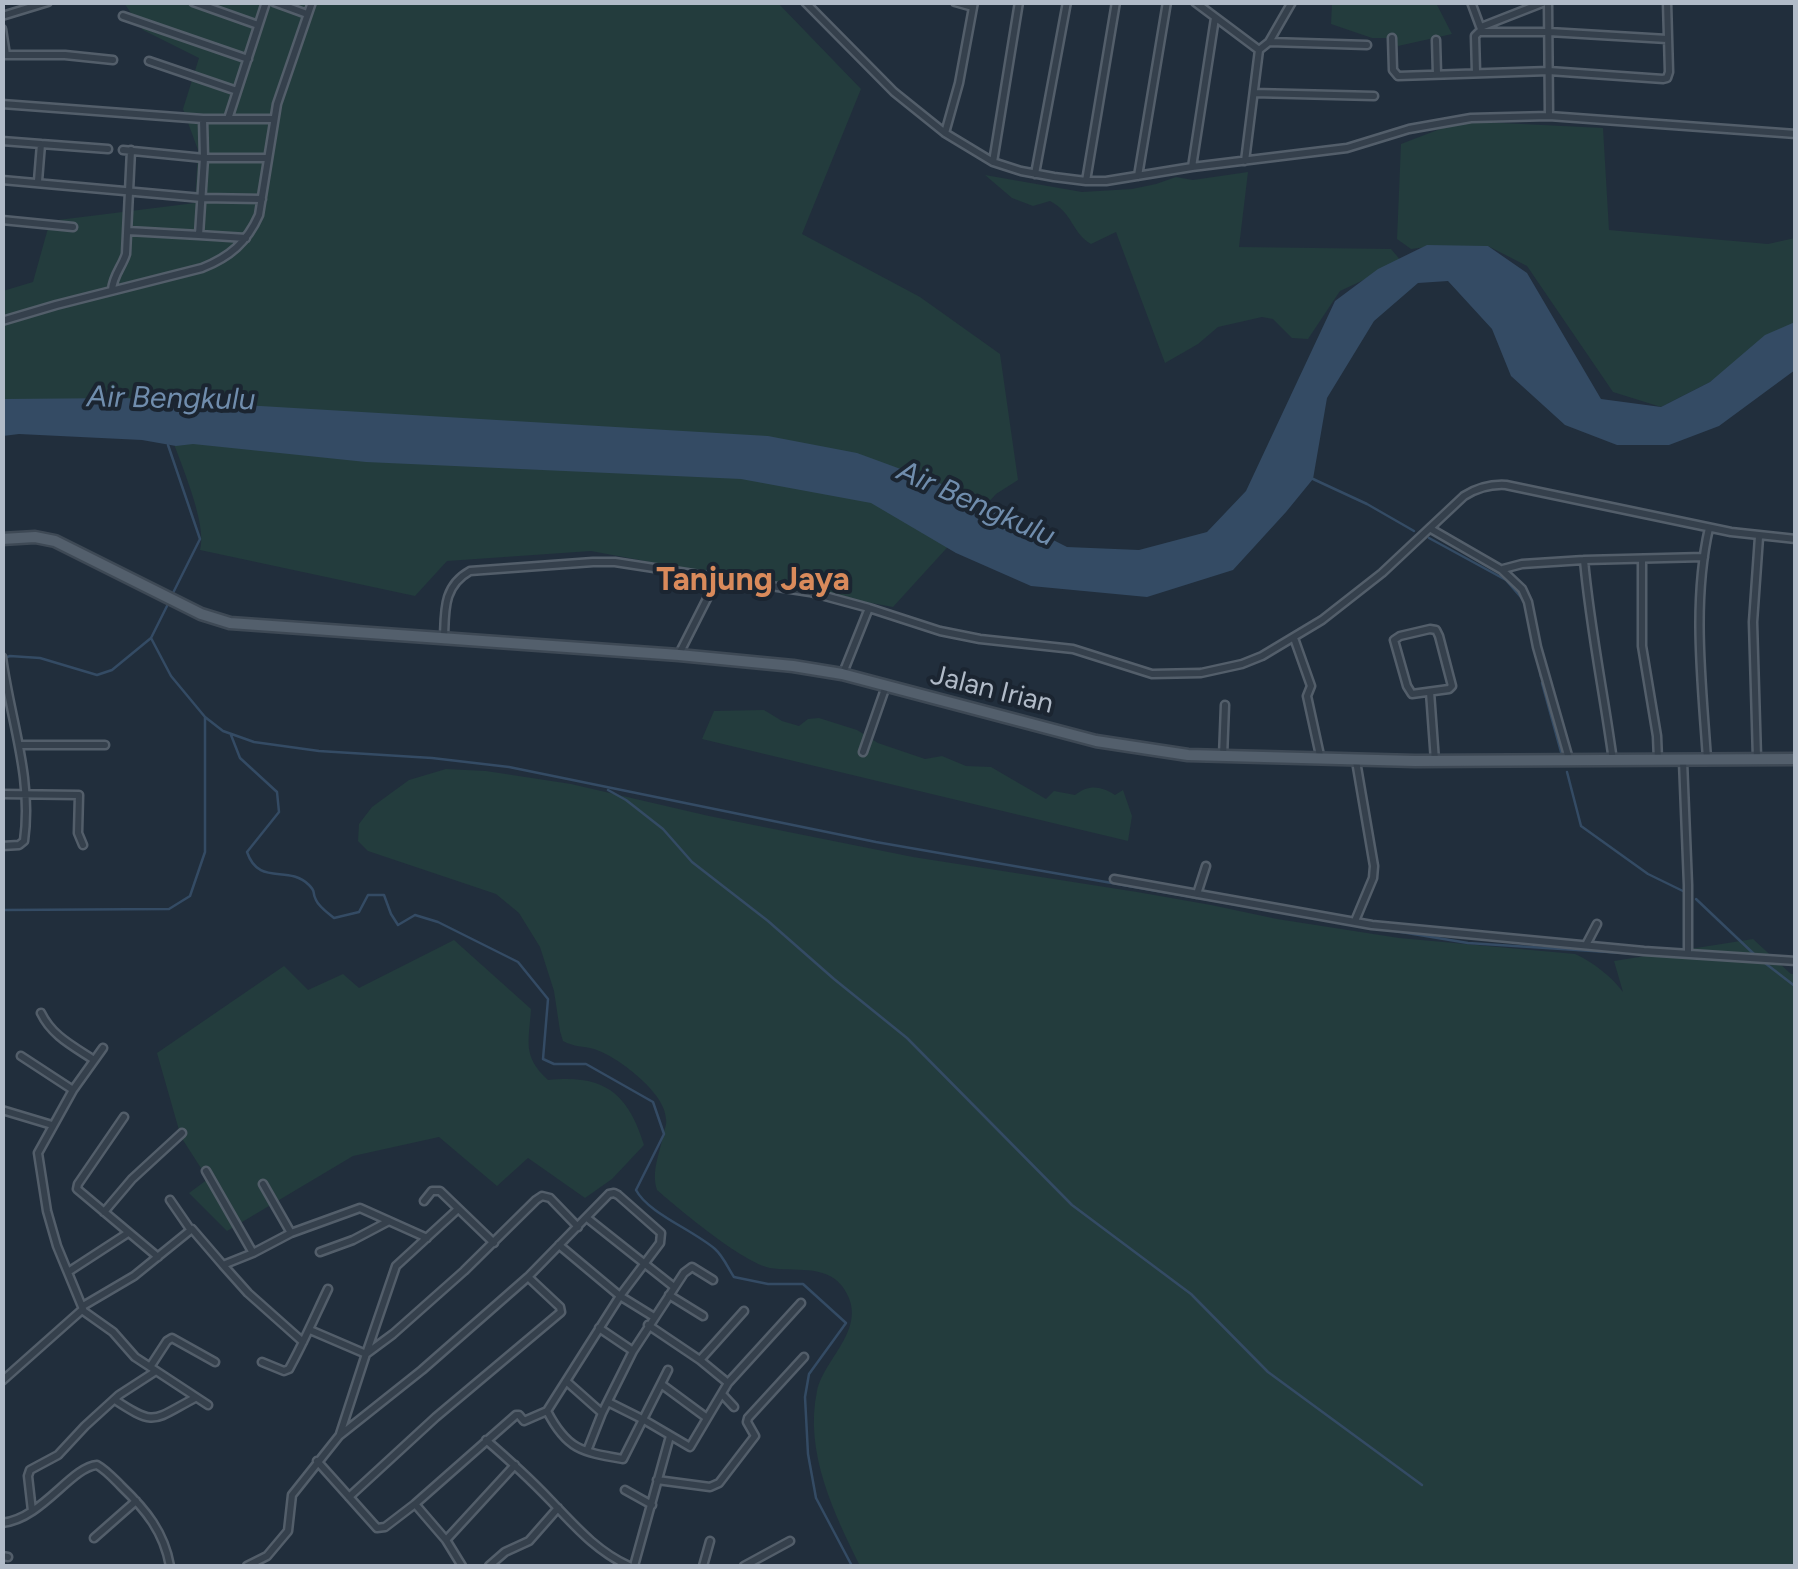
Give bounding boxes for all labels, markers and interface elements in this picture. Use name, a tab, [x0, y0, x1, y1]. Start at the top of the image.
water label: Air Bengkulu	[86, 380, 256, 418]
water label: Air Bengkulu	[892, 453, 1060, 555]
district label: Tanjung Jaya	[656, 562, 850, 600]
street label: Jalan Irian	[927, 659, 1057, 721]

